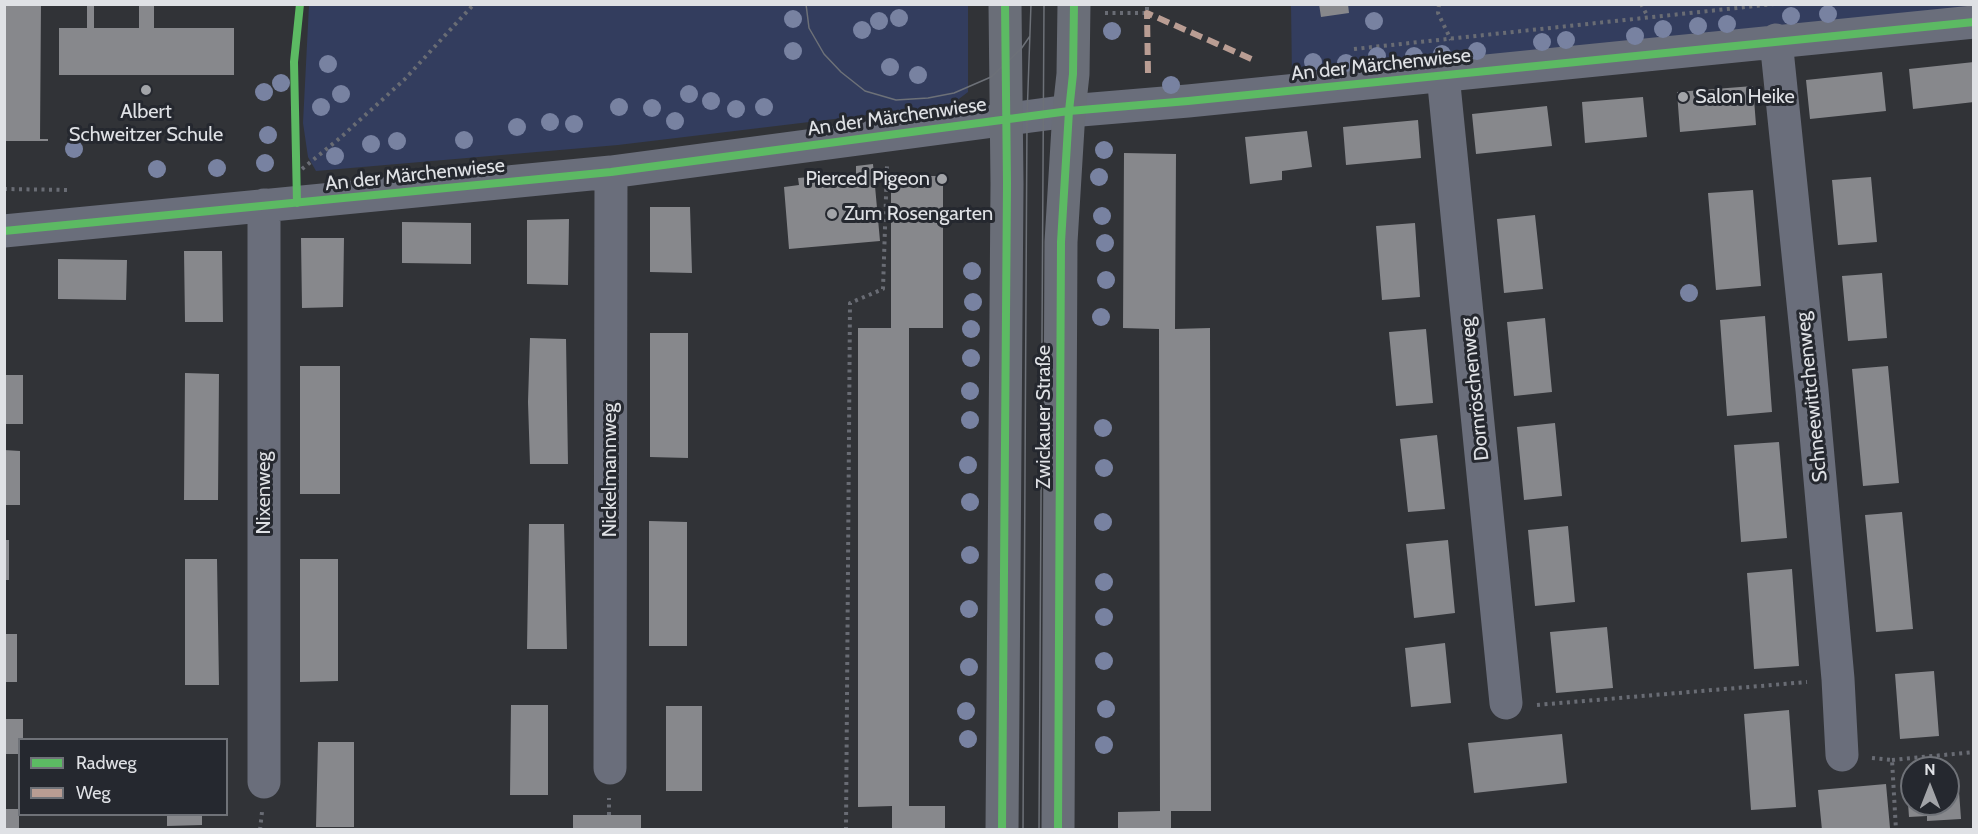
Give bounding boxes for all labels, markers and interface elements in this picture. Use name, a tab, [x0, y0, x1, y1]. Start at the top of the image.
street label: An der Märchenwiese	[1290, 44, 1472, 86]
marker: Albert Schweitzer Schule	[139, 83, 153, 97]
place label: Salon Heike	[1695, 85, 1795, 109]
marker: Salon Heike	[1676, 90, 1690, 104]
street label: An der Märchenwiese	[806, 93, 988, 141]
place label: Albert Schweitzer Schule	[69, 100, 223, 147]
street label: An der Märchenwiese	[324, 154, 506, 196]
place label: Pierced Pigeon	[805, 167, 930, 191]
marker: Pierced Pigeon	[935, 172, 949, 186]
place label: Zum Rosengarten	[844, 202, 993, 226]
marker: Zum Rosengarten	[825, 207, 839, 221]
street label: Schneewittchenweg	[1791, 311, 1833, 483]
street label: Dornröschenweg	[1456, 316, 1494, 462]
street label: Zwickauer Straße	[1032, 345, 1056, 489]
street label: Nickelmannweg	[598, 403, 622, 537]
street label: Nixenweg	[252, 451, 276, 535]
legend	[18, 738, 228, 816]
text: Radweg	[76, 752, 137, 774]
north arrow	[1900, 756, 1960, 816]
text: N	[1924, 760, 1936, 779]
text: Weg	[76, 782, 111, 804]

